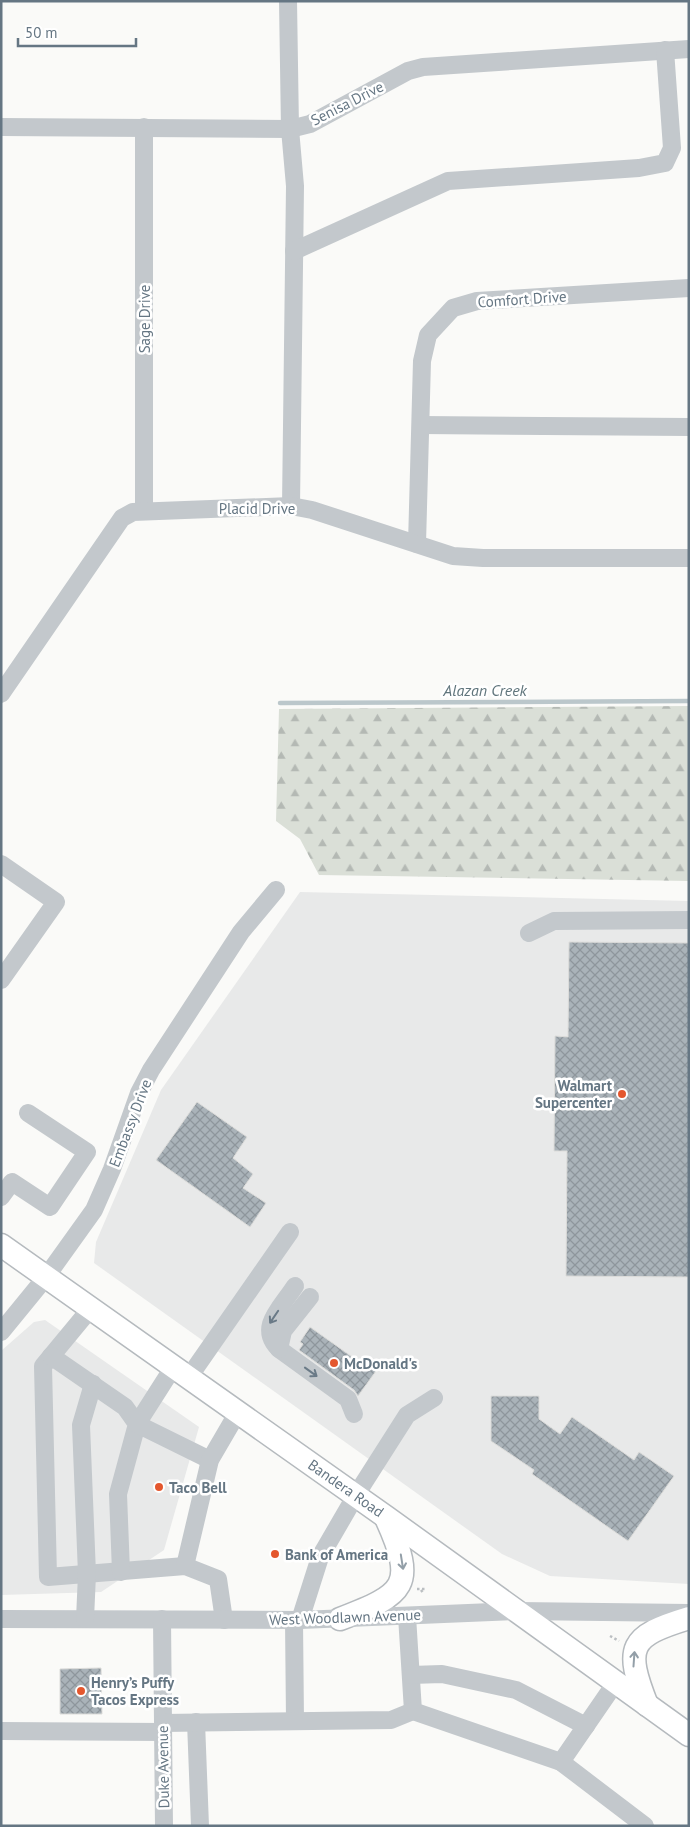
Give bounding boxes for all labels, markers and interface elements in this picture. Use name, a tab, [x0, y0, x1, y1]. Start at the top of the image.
scale bar	[18, 15, 135, 47]
text: 50 m	[25, 23, 58, 42]
street label: Senisa Drive	[307, 77, 387, 129]
street label: Sage Drive	[135, 285, 154, 353]
street label: Comfort Drive	[477, 286, 567, 312]
street label: Placid Drive	[219, 499, 295, 518]
water label: Alazan Creek	[442, 680, 528, 700]
street label: Embassy Drive	[105, 1076, 155, 1170]
place label: Walmart Supercenter	[535, 1076, 613, 1112]
marker: Walmart Supercenter	[616, 1088, 628, 1100]
one-way arrow	[269, 1310, 279, 1324]
place label: McDonald's	[344, 1354, 417, 1373]
marker: McDonald's	[328, 1357, 340, 1369]
one-way arrow	[304, 1367, 318, 1377]
street label: Bandera Road	[304, 1455, 388, 1521]
place label: Taco Bell	[169, 1478, 227, 1497]
marker: Taco Bell	[153, 1481, 165, 1493]
place label: Bank of America	[285, 1545, 388, 1564]
marker: Bank of America	[269, 1548, 281, 1560]
one-way arrow	[397, 1554, 407, 1570]
street label: West Woodlawn Avenue	[269, 1605, 421, 1629]
one-way arrow	[630, 1651, 639, 1667]
place label: Henry’s Puffy Tacos Express	[91, 1673, 179, 1709]
marker: Henry’s Puffy Tacos Express	[75, 1685, 87, 1697]
street label: Duke Avenue	[153, 1725, 173, 1809]

